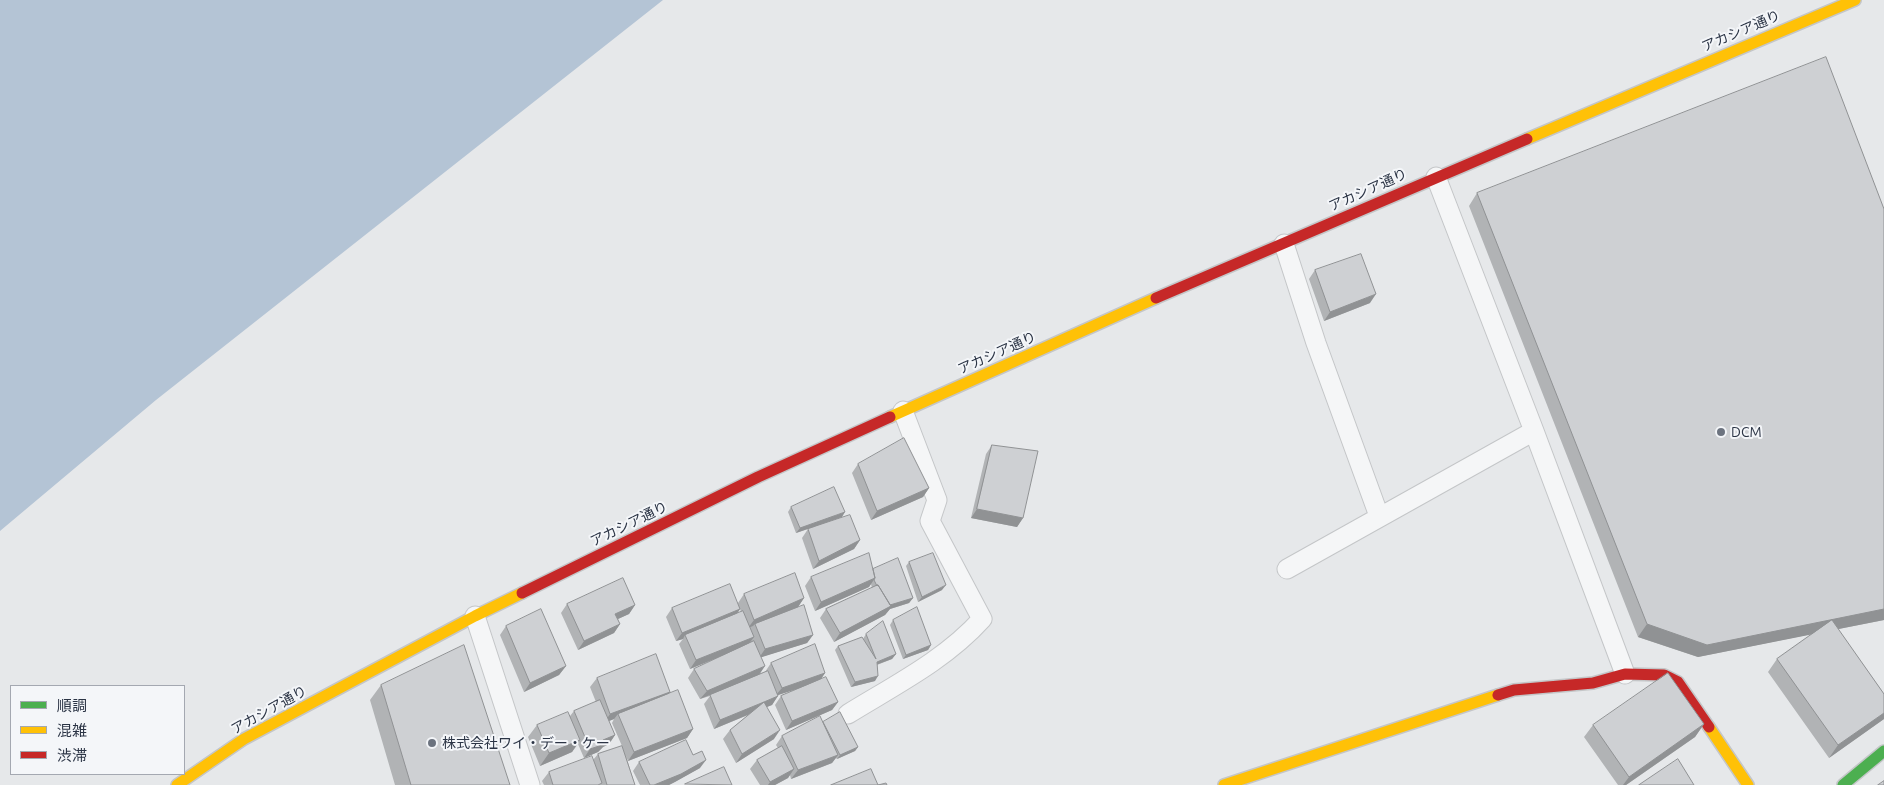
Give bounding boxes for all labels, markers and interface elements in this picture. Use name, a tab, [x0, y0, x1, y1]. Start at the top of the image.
street label: アカシア通り	[1699, 7, 1783, 55]
street label: アカシア通り	[1326, 165, 1410, 215]
street label: アカシア通り	[955, 328, 1039, 378]
place label: DCM	[1731, 424, 1762, 440]
marker: DCM	[1715, 426, 1727, 438]
street label: アカシア通り	[588, 498, 670, 550]
street label: アカシア通り	[228, 682, 310, 738]
legend	[10, 685, 185, 775]
text: 順調	[57, 697, 87, 714]
text: 混雑	[57, 722, 87, 739]
place label: 株式会社ワイ・デー・ケー	[442, 735, 610, 751]
marker: 株式会社ワイ・デー・ケー	[426, 737, 438, 749]
text: 渋滞	[57, 747, 87, 764]

